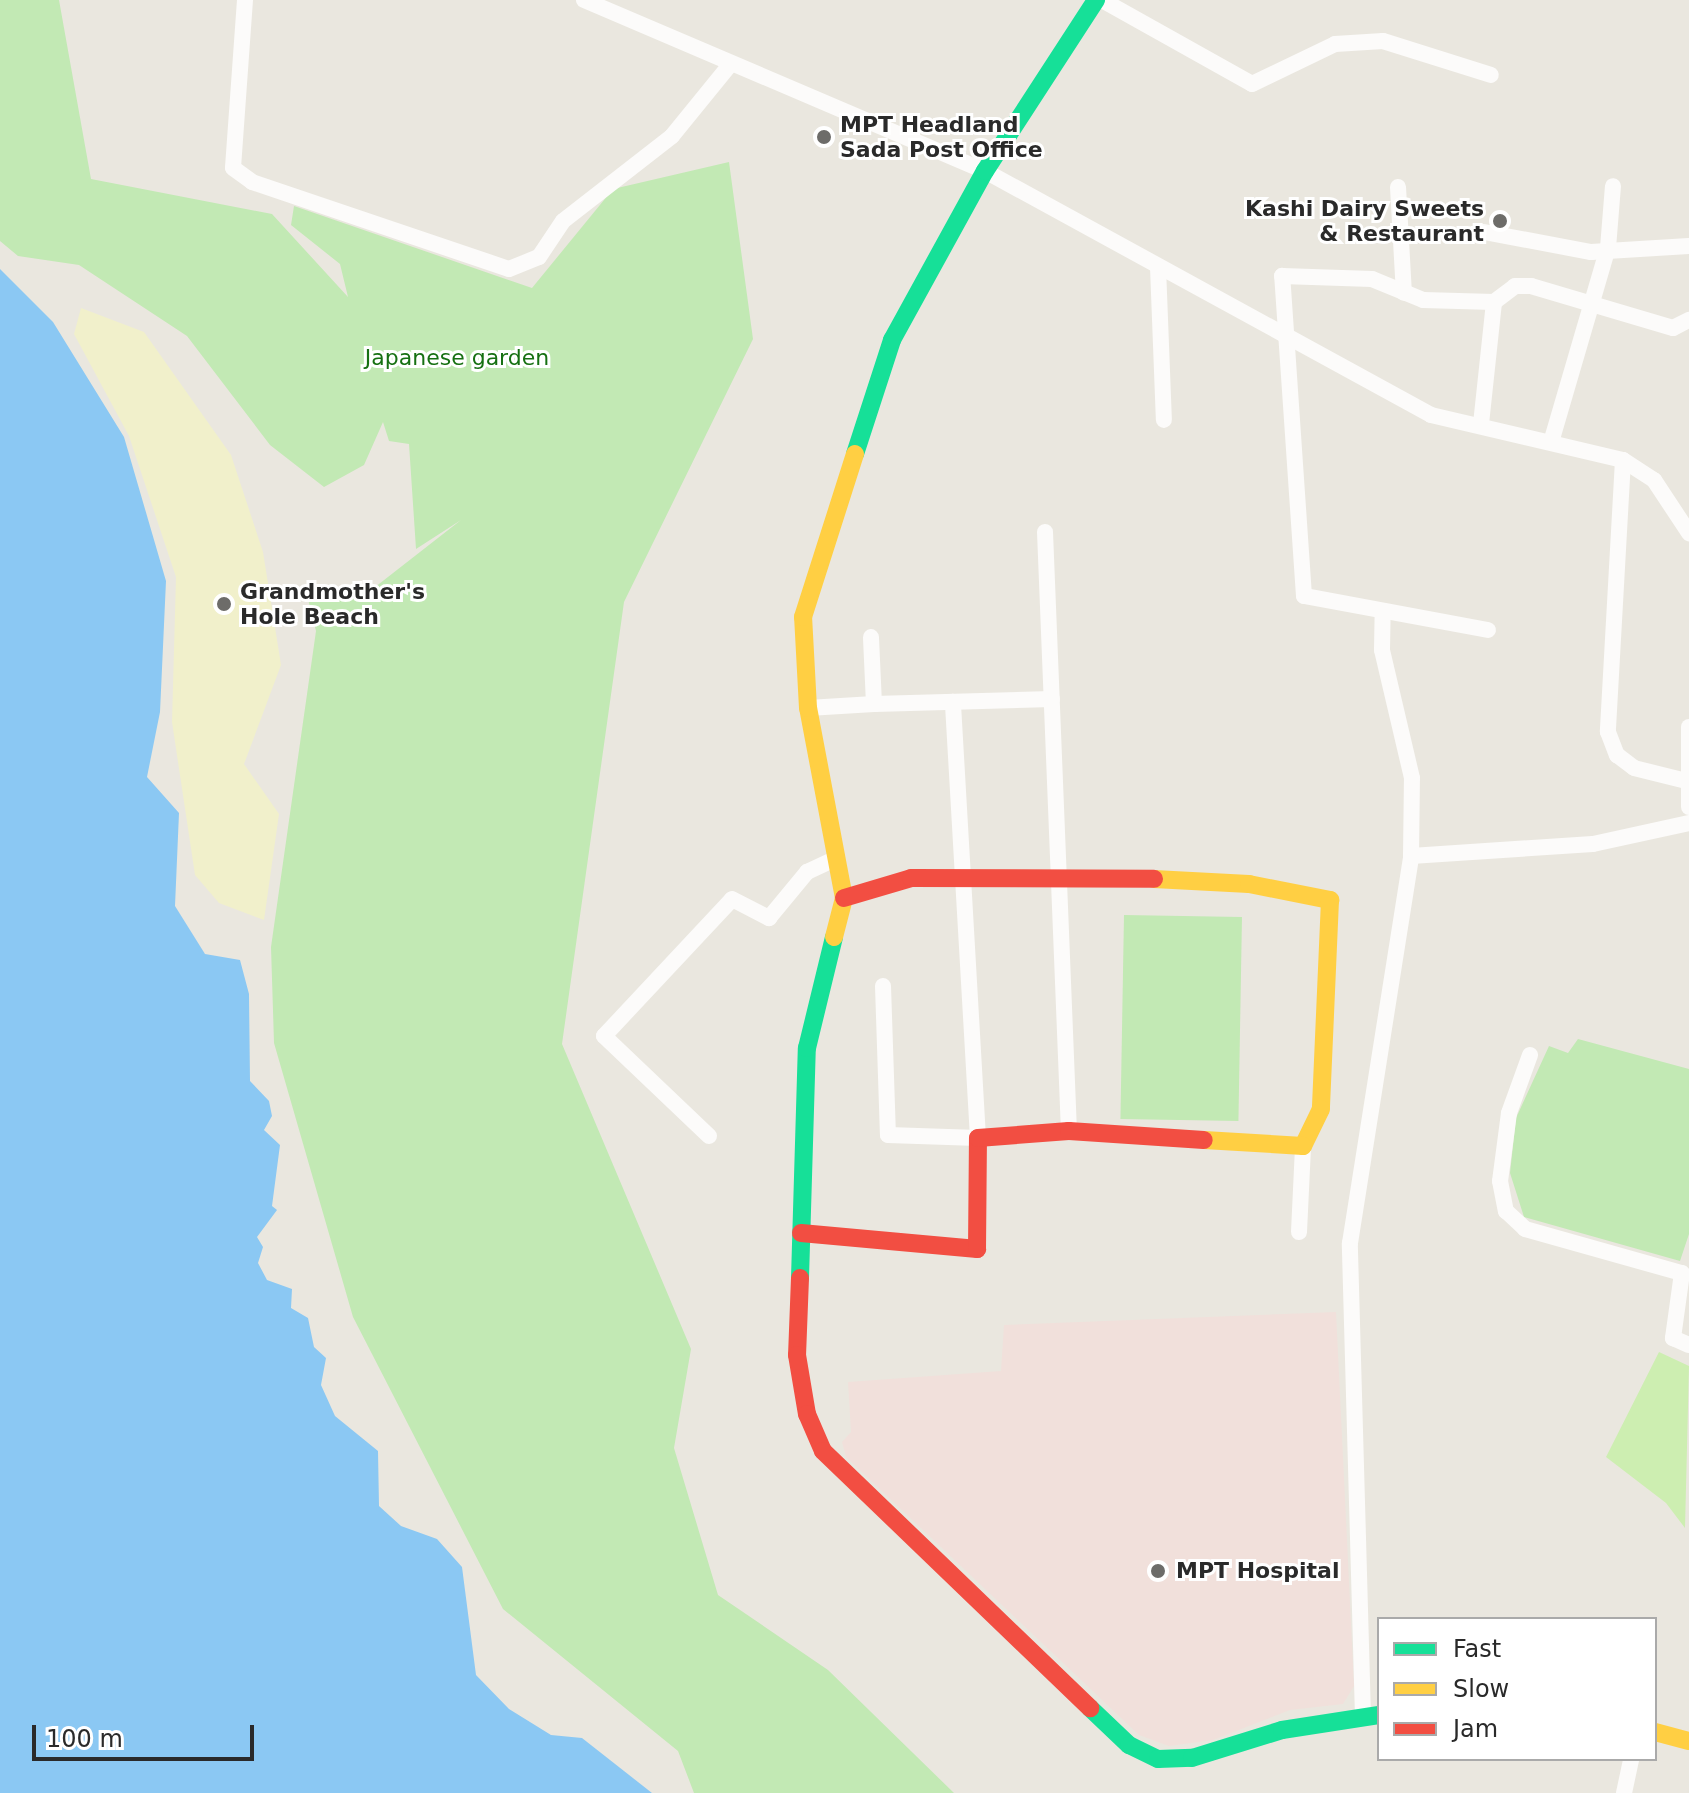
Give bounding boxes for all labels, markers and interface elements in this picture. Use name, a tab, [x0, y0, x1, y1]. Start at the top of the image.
place label: MPT Headland Sada Post Office	[840, 111, 1043, 162]
marker: MPT Headland Sada Post Office	[815, 128, 833, 146]
place label: Kashi Dairy Sweets & Restaurant	[1245, 195, 1484, 246]
marker: Kashi Dairy Sweets & Restaurant	[1491, 212, 1509, 230]
park label: Japanese garden	[365, 345, 549, 371]
place label: Grandmother's Hole Beach	[240, 578, 425, 630]
marker: Grandmother's Hole Beach	[215, 595, 233, 613]
place label: MPT Hospital	[1176, 1558, 1339, 1584]
marker: MPT Hospital	[1147, 1560, 1169, 1582]
legend	[1377, 1617, 1657, 1761]
text: Fast	[1453, 1635, 1501, 1663]
text: Slow	[1453, 1675, 1509, 1703]
scale bar	[36, 1709, 258, 1759]
text: Jam	[1453, 1715, 1498, 1743]
text: 100 m	[46, 1725, 123, 1753]

